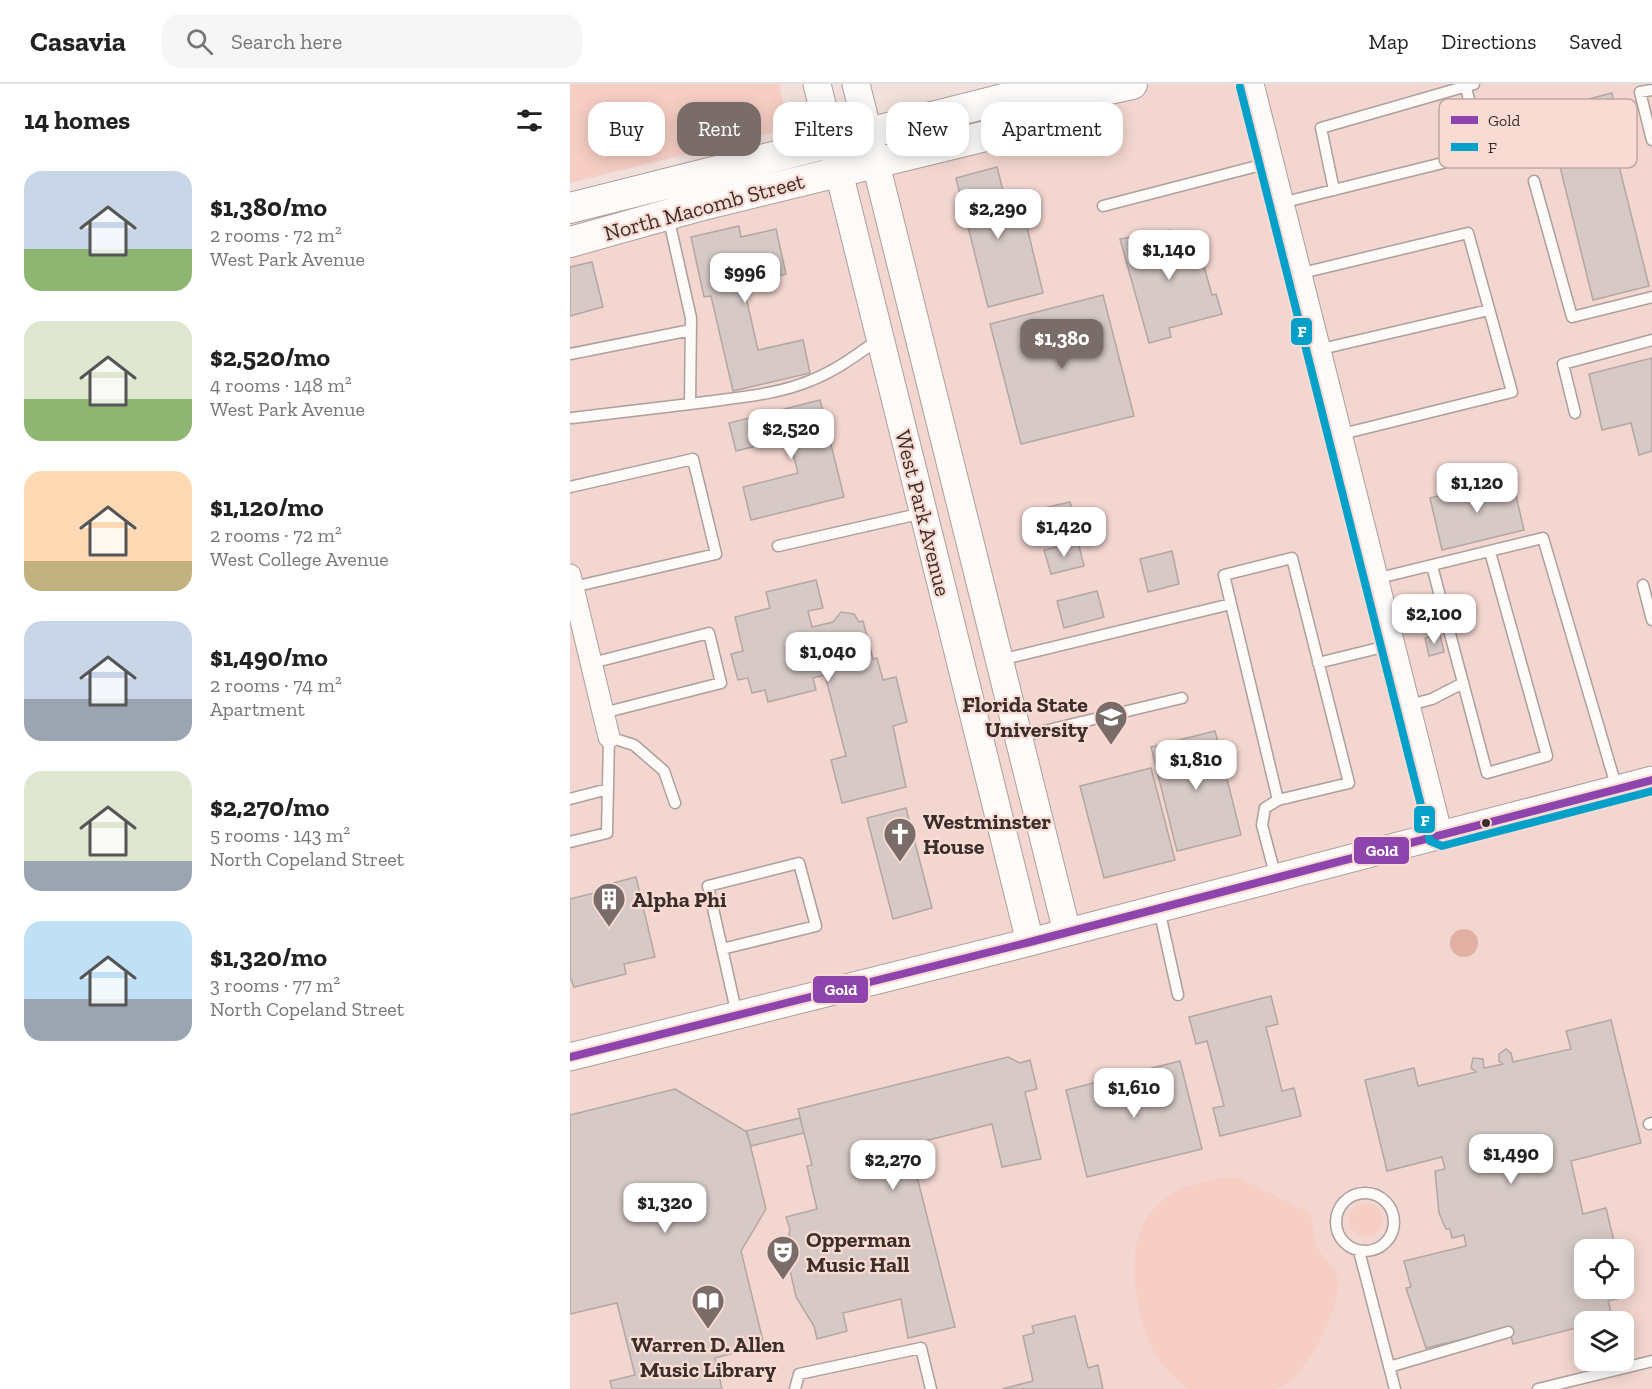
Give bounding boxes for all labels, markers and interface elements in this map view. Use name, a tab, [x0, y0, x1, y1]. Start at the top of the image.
search box	[162, 14, 582, 68]
text: Casavia	[30, 25, 126, 58]
icon: search	[183, 25, 216, 58]
text: Search here	[231, 28, 342, 55]
text: Map	[1369, 29, 1409, 54]
text: Directions	[1442, 29, 1536, 54]
text: Saved	[1569, 29, 1622, 54]
legend	[1439, 99, 1637, 168]
chip: Buy	[588, 102, 665, 156]
chip: Rent	[677, 102, 761, 156]
chip: Filters	[773, 102, 874, 156]
chip: New	[886, 102, 969, 156]
chip: Apartment	[981, 102, 1123, 156]
text: 14 homes	[24, 104, 130, 136]
icon: filters	[513, 104, 546, 137]
text: Gold	[1488, 111, 1521, 130]
text: F	[1488, 138, 1497, 157]
street label: North Macomb Street	[601, 167, 808, 247]
pin: $2,290	[949, 189, 1047, 240]
text: $1,380/mo	[210, 191, 327, 223]
icon: home	[72, 195, 144, 267]
text: $2,290	[969, 196, 1027, 220]
text: 2 rooms · 72 m²	[210, 223, 342, 247]
pin: $1,140	[1120, 230, 1218, 281]
text: $1,140	[1142, 237, 1196, 261]
text: West Park Avenue	[210, 247, 365, 271]
pin: $996	[709, 253, 781, 304]
text: $996	[724, 260, 766, 284]
line badge: F	[1290, 317, 1313, 346]
pin: $1,380	[1013, 319, 1111, 370]
text: F	[1297, 322, 1307, 341]
text: $1,380	[1034, 326, 1090, 350]
text: $2,520/mo	[210, 341, 330, 373]
icon: home	[72, 345, 144, 417]
text: 4 rooms · 148 m²	[210, 373, 352, 397]
text: West Park Avenue	[210, 397, 365, 421]
pin: $2,520	[742, 409, 840, 460]
text: $2,520	[762, 416, 820, 440]
street label: West Park Avenue	[889, 427, 957, 599]
pin: $1,120	[1428, 463, 1526, 514]
text: $1,120	[1451, 470, 1503, 494]
text: $1,120/mo	[210, 491, 324, 523]
icon: home	[72, 495, 144, 567]
pin: $1,420	[1015, 507, 1113, 558]
text: $1,420	[1036, 514, 1092, 538]
text: 2 rooms · 72 m²	[210, 523, 342, 547]
text: West College Avenue	[210, 547, 389, 571]
pin: $2,100	[1385, 594, 1483, 645]
text: $2,100	[1406, 601, 1462, 625]
pin: $1,040	[779, 632, 877, 683]
text: $1,040	[800, 639, 856, 663]
text: $1,490/mo	[210, 641, 328, 673]
icon: home	[72, 645, 144, 717]
text: 2 rooms · 74 m²	[210, 673, 342, 697]
place label: Florida State University	[962, 691, 1088, 743]
text: Apartment	[210, 697, 305, 721]
school or university icon: Florida State University	[1093, 699, 1129, 746]
pin: $1,810	[1147, 740, 1245, 791]
text: $1,810	[1170, 747, 1222, 771]
text: $2,270/mo	[210, 791, 329, 823]
icon: home	[72, 795, 144, 867]
line badge: F	[1413, 805, 1436, 834]
place label: Westminster House	[923, 808, 1051, 860]
text: F	[1420, 811, 1430, 830]
church icon: Westminster House	[882, 816, 918, 863]
unlabelled marker	[1480, 817, 1492, 829]
text: 5 rooms · 143 m²	[210, 823, 350, 847]
line badge: Gold	[1353, 836, 1410, 865]
text: Gold	[1366, 841, 1398, 860]
text: North Copeland Street	[210, 847, 404, 871]
building icon: Alpha Phi	[591, 881, 627, 928]
place label: Alpha Phi	[632, 886, 727, 913]
text: $1,320/mo	[210, 941, 327, 973]
icon: home	[72, 945, 144, 1017]
text: 3 rooms · 77 m²	[210, 973, 340, 997]
line badge: Gold	[812, 975, 869, 1004]
text: Gold	[825, 980, 857, 999]
text: North Copeland Street	[210, 997, 404, 1021]
pin: $1,610	[1085, 1068, 1183, 1119]
text: $1,610	[1108, 1075, 1160, 1099]
pin: $1,490	[1462, 1134, 1560, 1185]
pin: $2,270	[844, 1140, 942, 1191]
text: $1,490	[1483, 1141, 1539, 1165]
text: $2,270	[864, 1147, 922, 1171]
pin: $1,320	[616, 1183, 714, 1234]
text: $1,320	[637, 1190, 693, 1214]
place label: Opperman Music Hall	[806, 1226, 911, 1278]
theatre icon: Opperman Music Hall	[765, 1234, 801, 1281]
map controls	[1574, 1239, 1634, 1371]
button: locate	[1574, 1239, 1634, 1299]
library icon: Warren D. Allen Music Library	[690, 1283, 726, 1330]
button: layers	[1574, 1311, 1634, 1371]
place label: Warren D. Allen Music Library	[631, 1331, 785, 1383]

